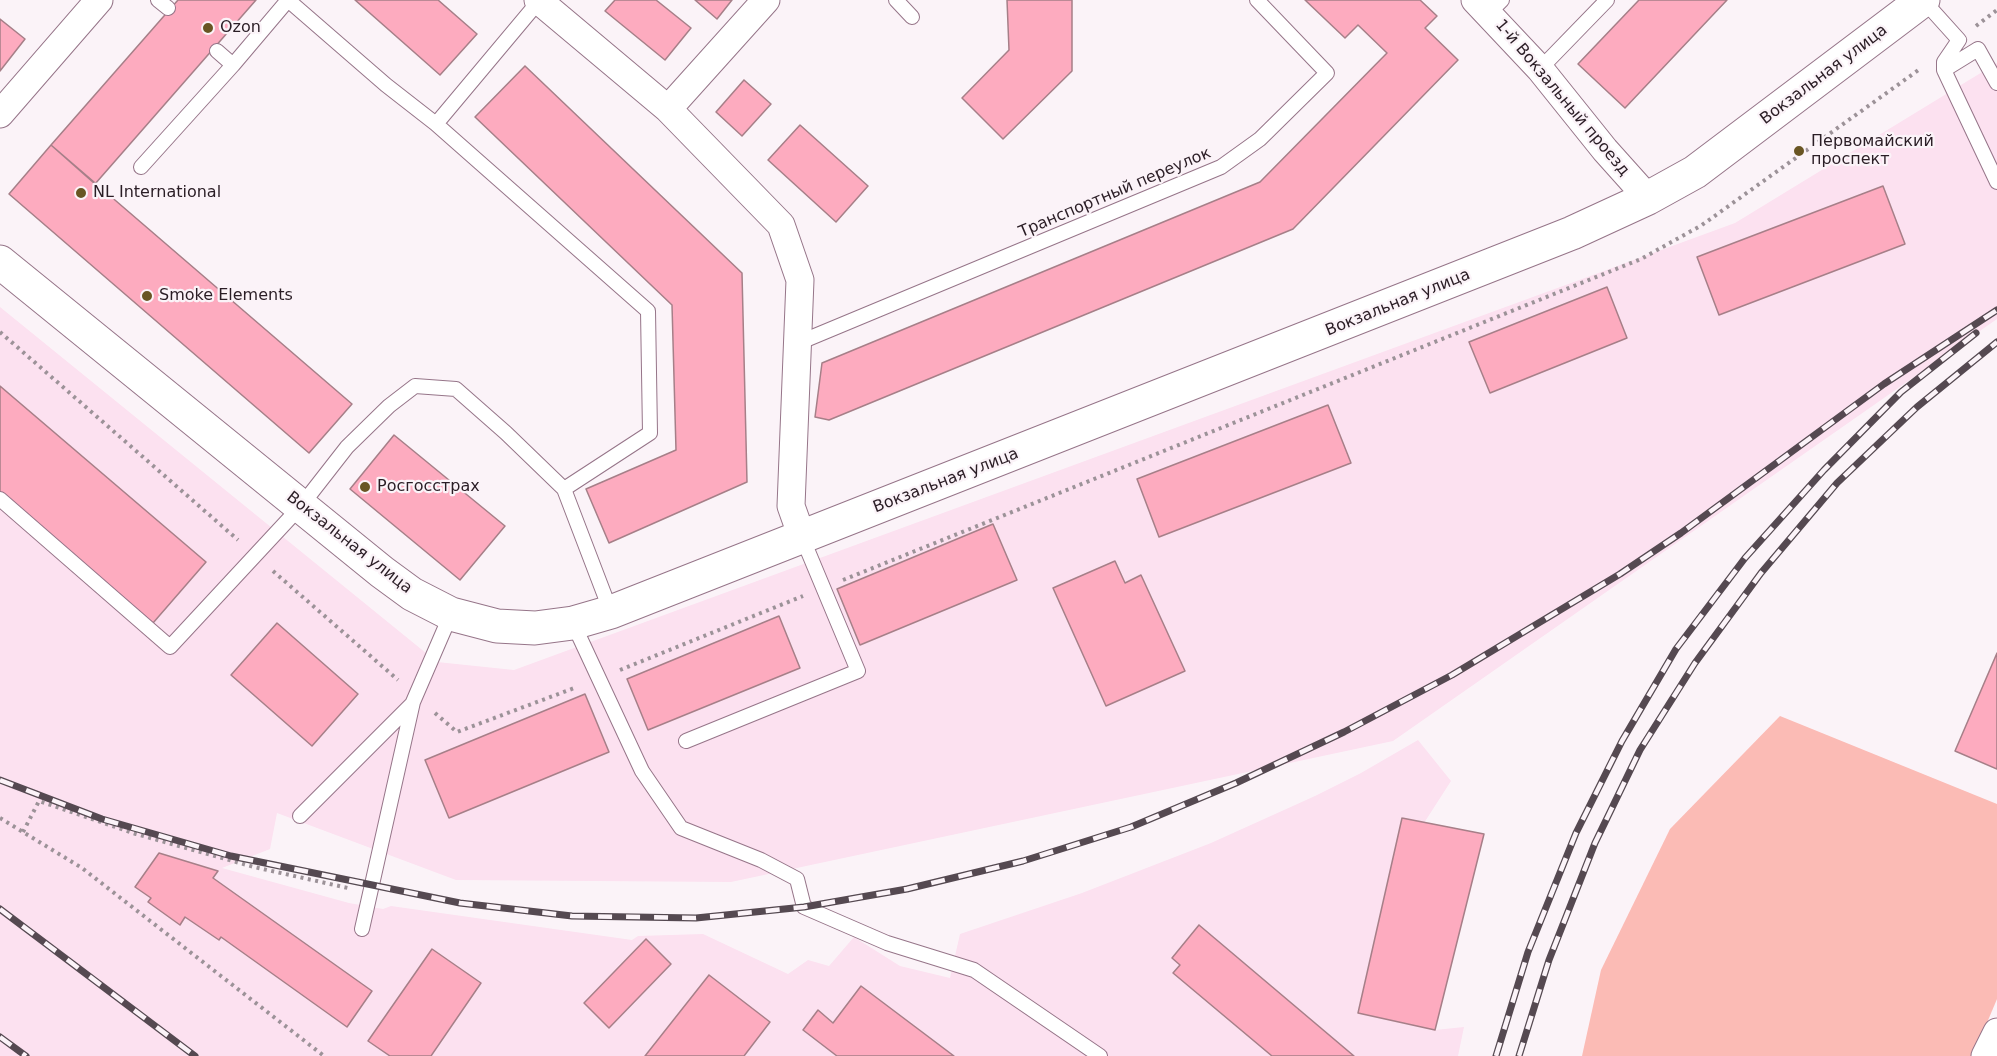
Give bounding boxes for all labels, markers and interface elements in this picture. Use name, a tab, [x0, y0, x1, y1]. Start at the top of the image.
street label: 1-й Вокзальный проезд	[1491, 16, 1633, 180]
place label: Ozon	[220, 18, 261, 38]
marker: Ozon	[201, 21, 215, 35]
street label: Вокзальная улица	[1757, 21, 1891, 129]
place label: Первомайский проспект	[1811, 132, 1934, 170]
street label: Транспортный переулок	[1016, 144, 1214, 242]
marker: Первомайский проспект	[1792, 144, 1806, 158]
place label: NL International	[93, 183, 221, 203]
marker: NL International	[74, 186, 88, 200]
street label: Вокзальная улица	[1323, 265, 1473, 341]
place label: Smoke Elements	[159, 286, 293, 306]
marker: Smoke Elements	[140, 289, 154, 303]
street label: Вокзальная улица	[871, 444, 1021, 518]
place label: Росгосстрах	[377, 477, 480, 497]
marker: Росгосстрах	[358, 480, 372, 494]
street label: Вокзальная улица	[282, 488, 416, 598]

